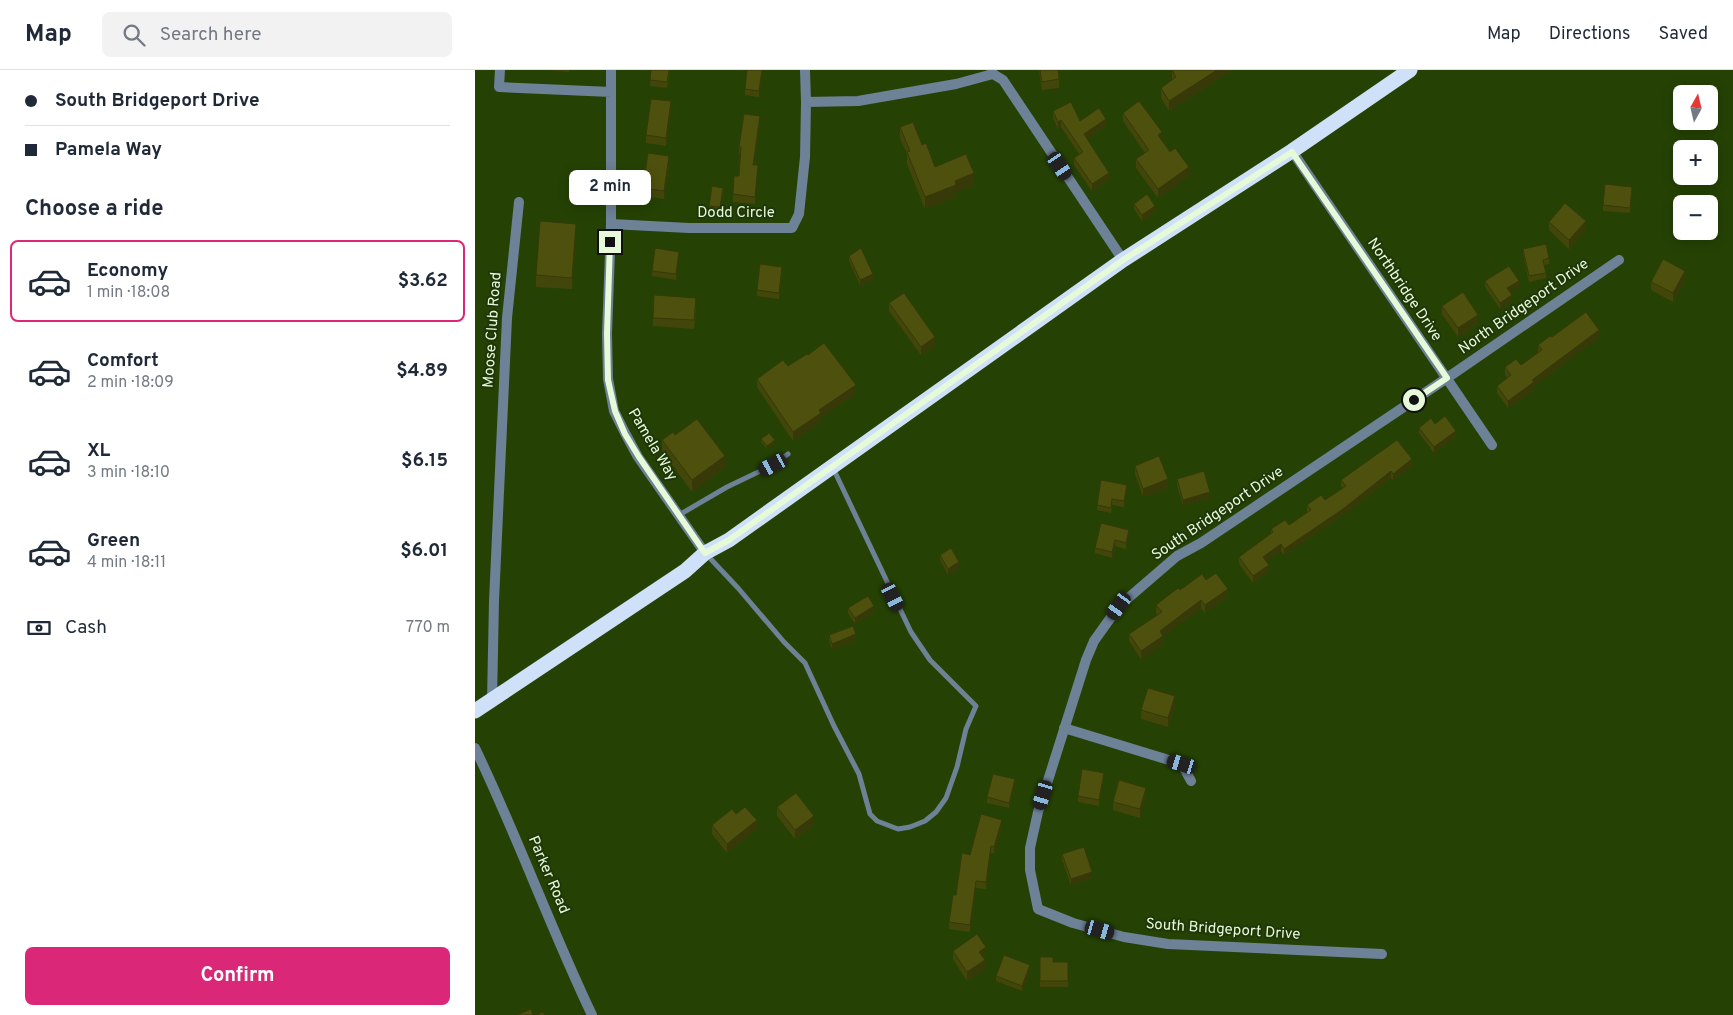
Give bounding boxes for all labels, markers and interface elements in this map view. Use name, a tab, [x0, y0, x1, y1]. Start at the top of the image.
search box	[102, 12, 452, 57]
text: Map	[25, 20, 72, 50]
icon: search	[120, 21, 148, 49]
text: Search here	[160, 23, 261, 47]
text: Map	[1487, 23, 1521, 46]
text: Directions	[1549, 23, 1631, 46]
text: Saved	[1659, 23, 1708, 46]
north arrow	[1673, 85, 1717, 130]
map controls	[1673, 85, 1718, 240]
text: South Bridgeport Drive	[55, 89, 260, 113]
text: Pamela Way	[55, 138, 162, 162]
button: +	[1673, 140, 1718, 185]
car	[1045, 149, 1074, 183]
callout: 2 min	[569, 170, 651, 204]
text: 2 min	[589, 177, 631, 197]
button: −	[1673, 195, 1718, 240]
text: Choose a ride	[25, 196, 163, 223]
street label: Dodd Circle	[697, 204, 775, 223]
route end	[599, 231, 621, 253]
street label: Northbridge Drive	[1362, 235, 1446, 345]
street label: North Bridgeport Drive	[1455, 255, 1593, 359]
icon: car	[27, 259, 72, 304]
text: Economy	[87, 259, 168, 283]
text: $3.62	[398, 269, 448, 293]
street label: Moose Club Road	[479, 271, 507, 389]
text: 1 min · 18:08	[87, 283, 170, 303]
icon: car	[27, 349, 72, 394]
text: Comfort	[87, 349, 159, 373]
text: $4.89	[396, 359, 448, 383]
text: 2 min · 18:09	[87, 373, 174, 393]
route start	[1403, 389, 1425, 411]
street label: Pamela Way	[623, 405, 681, 485]
icon: car	[27, 439, 72, 484]
text: XL	[87, 439, 110, 463]
text: $6.15	[401, 449, 448, 473]
car	[756, 451, 789, 479]
text: 3 min · 18:10	[87, 463, 170, 483]
street label: South Bridgeport Drive	[1148, 463, 1288, 565]
icon: car	[27, 529, 72, 574]
text: Green	[87, 529, 140, 553]
text: $6.01	[400, 539, 448, 563]
text: 4 min · 18:11	[87, 553, 166, 573]
car	[879, 580, 906, 614]
car	[1104, 589, 1133, 623]
icon: cash	[25, 614, 53, 642]
text: Cash	[65, 616, 107, 640]
text: 770 m	[406, 618, 450, 638]
car	[1165, 752, 1198, 776]
car	[1031, 778, 1054, 812]
street label: Parker Road	[523, 833, 573, 917]
street label: South Bridgeport Drive	[1145, 915, 1301, 945]
car	[1083, 919, 1116, 941]
button: Confirm	[25, 947, 450, 1005]

